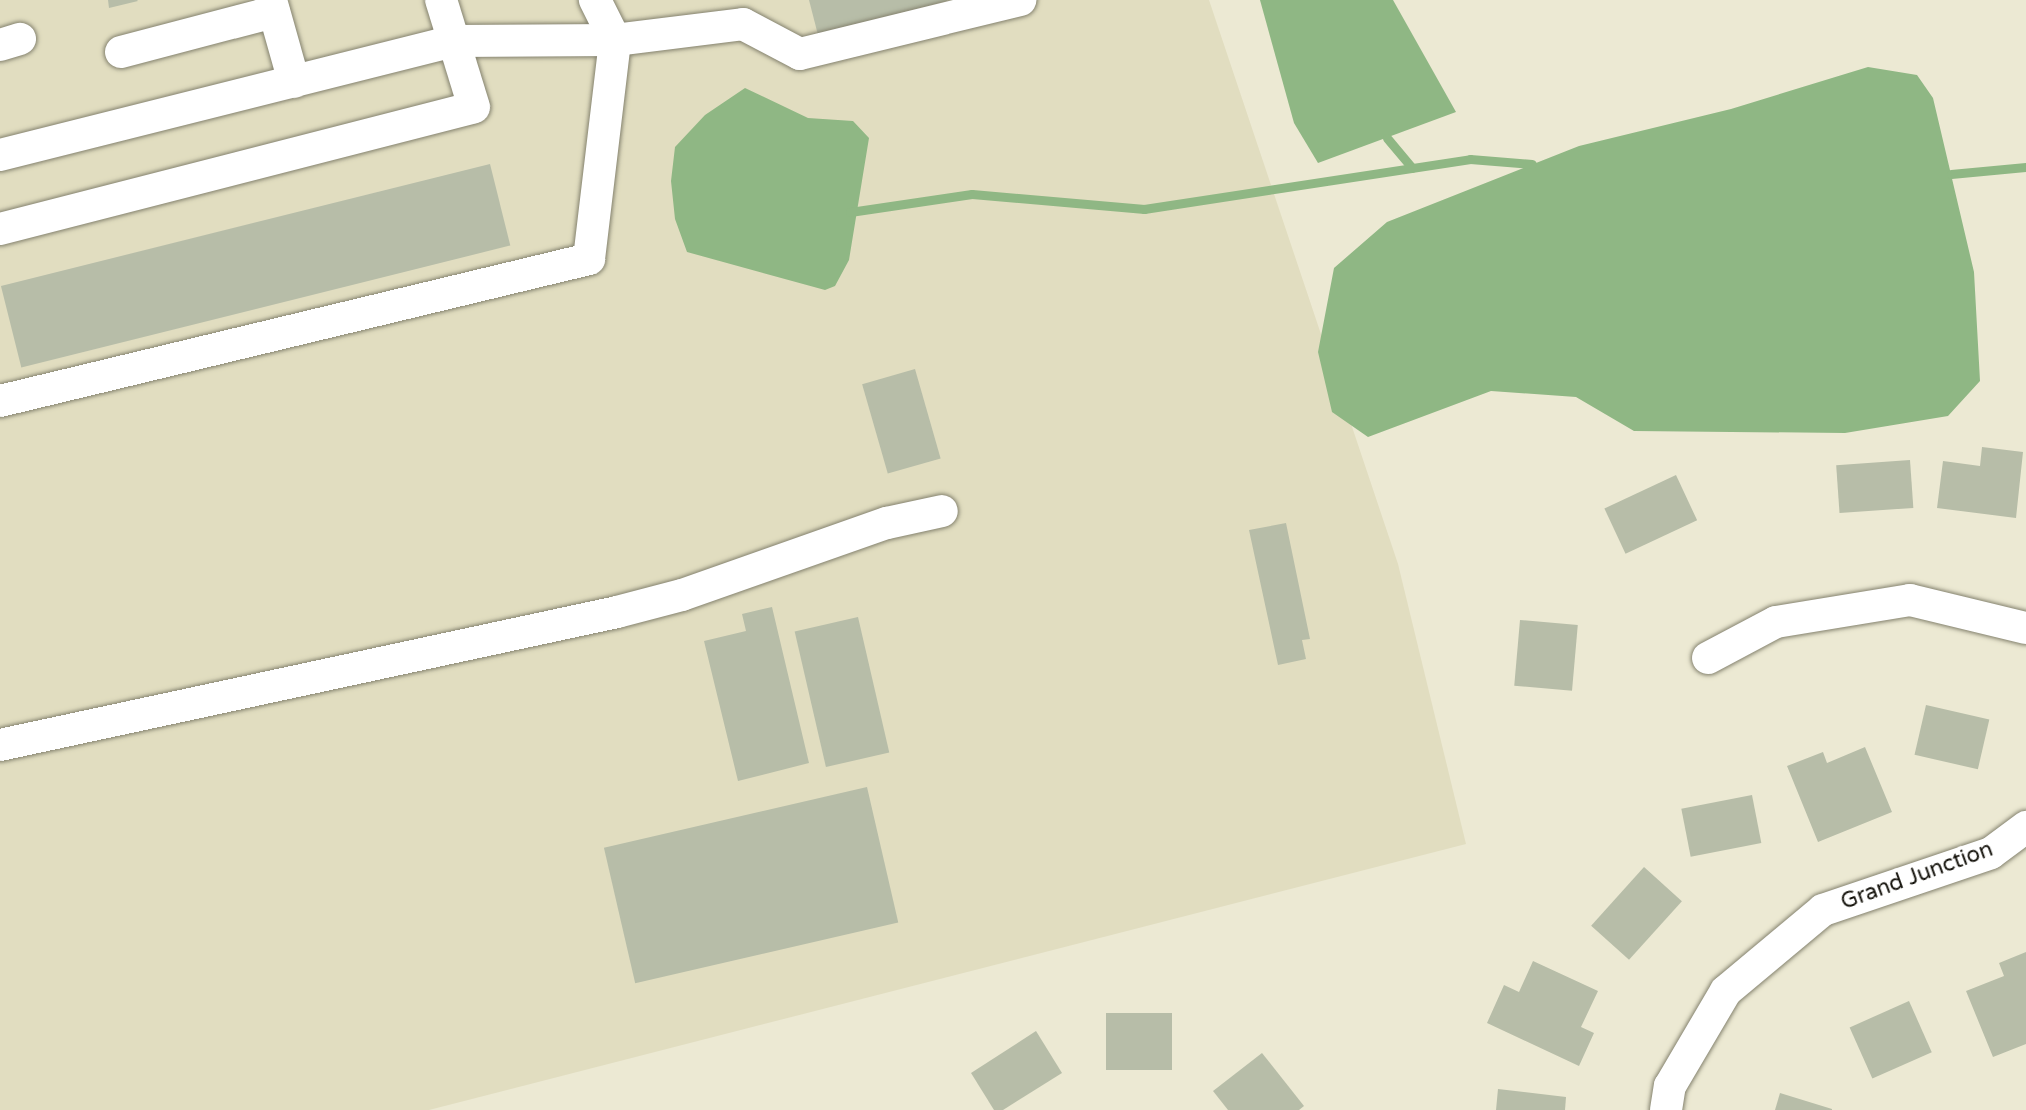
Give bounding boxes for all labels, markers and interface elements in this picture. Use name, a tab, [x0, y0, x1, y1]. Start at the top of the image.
street label: Grand Junction	[1837, 836, 1997, 916]

